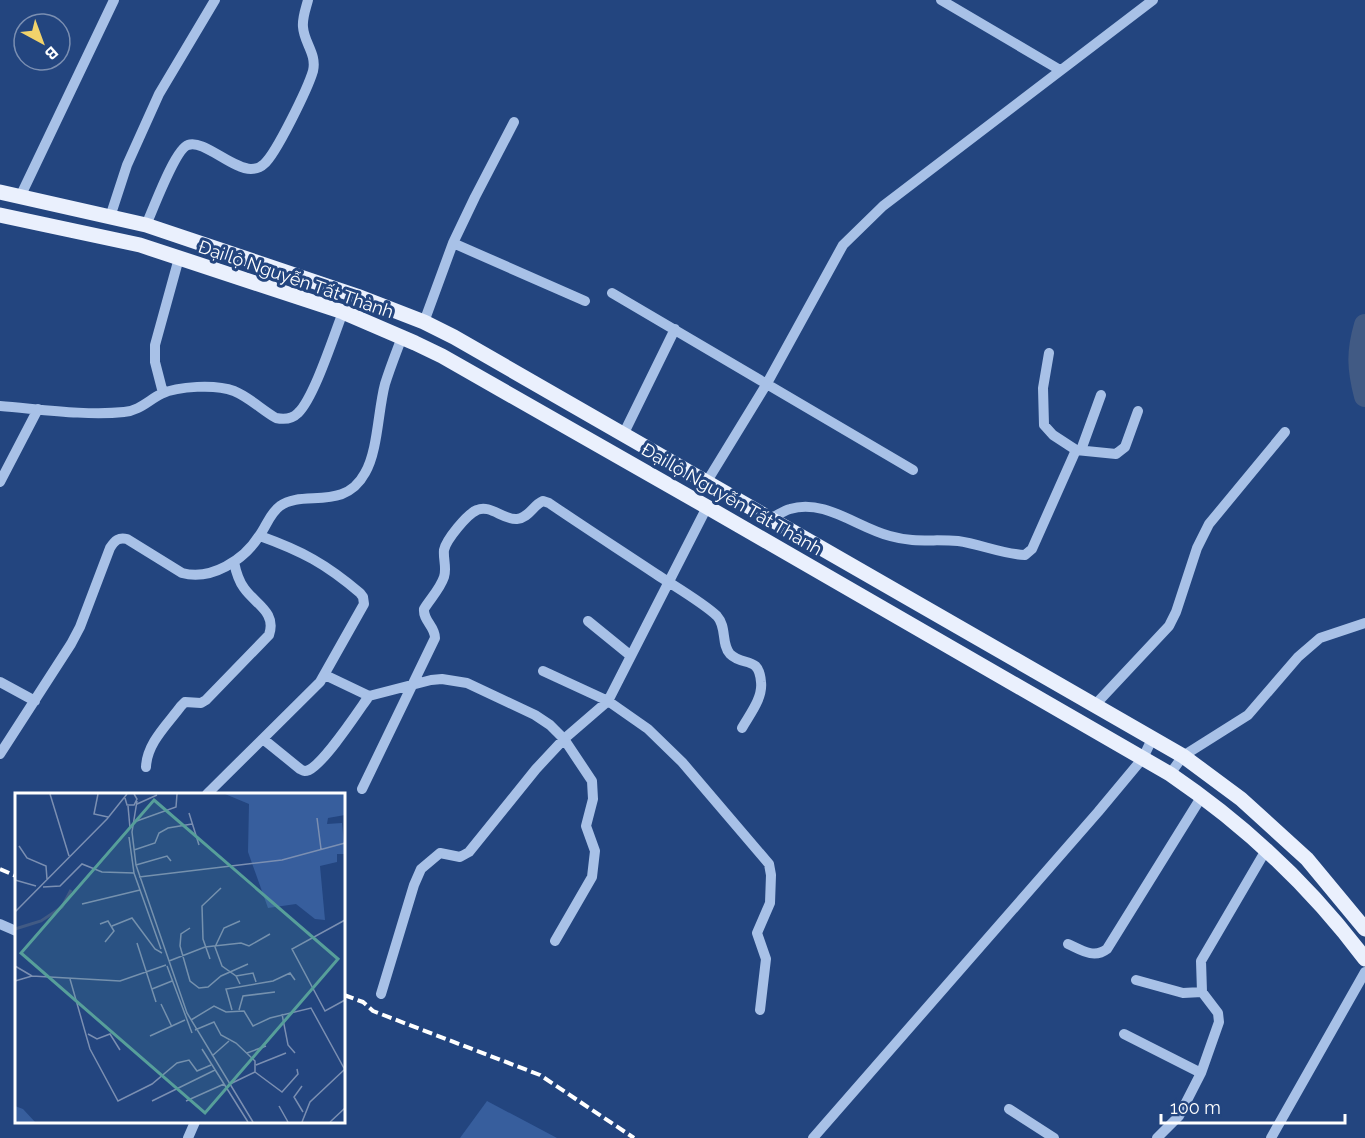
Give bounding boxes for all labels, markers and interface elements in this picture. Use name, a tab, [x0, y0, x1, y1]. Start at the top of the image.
north arrow	[12, 12, 72, 72]
text: B	[41, 42, 62, 64]
street label: Đại lộ Nguyễn Tất Thành	[196, 236, 396, 322]
street label: Đại lộ Nguyễn Tất Thành	[638, 439, 826, 559]
inset map	[15, 793, 345, 1123]
scale bar	[1161, 1087, 1346, 1125]
text: 100 m	[1170, 1097, 1221, 1118]

